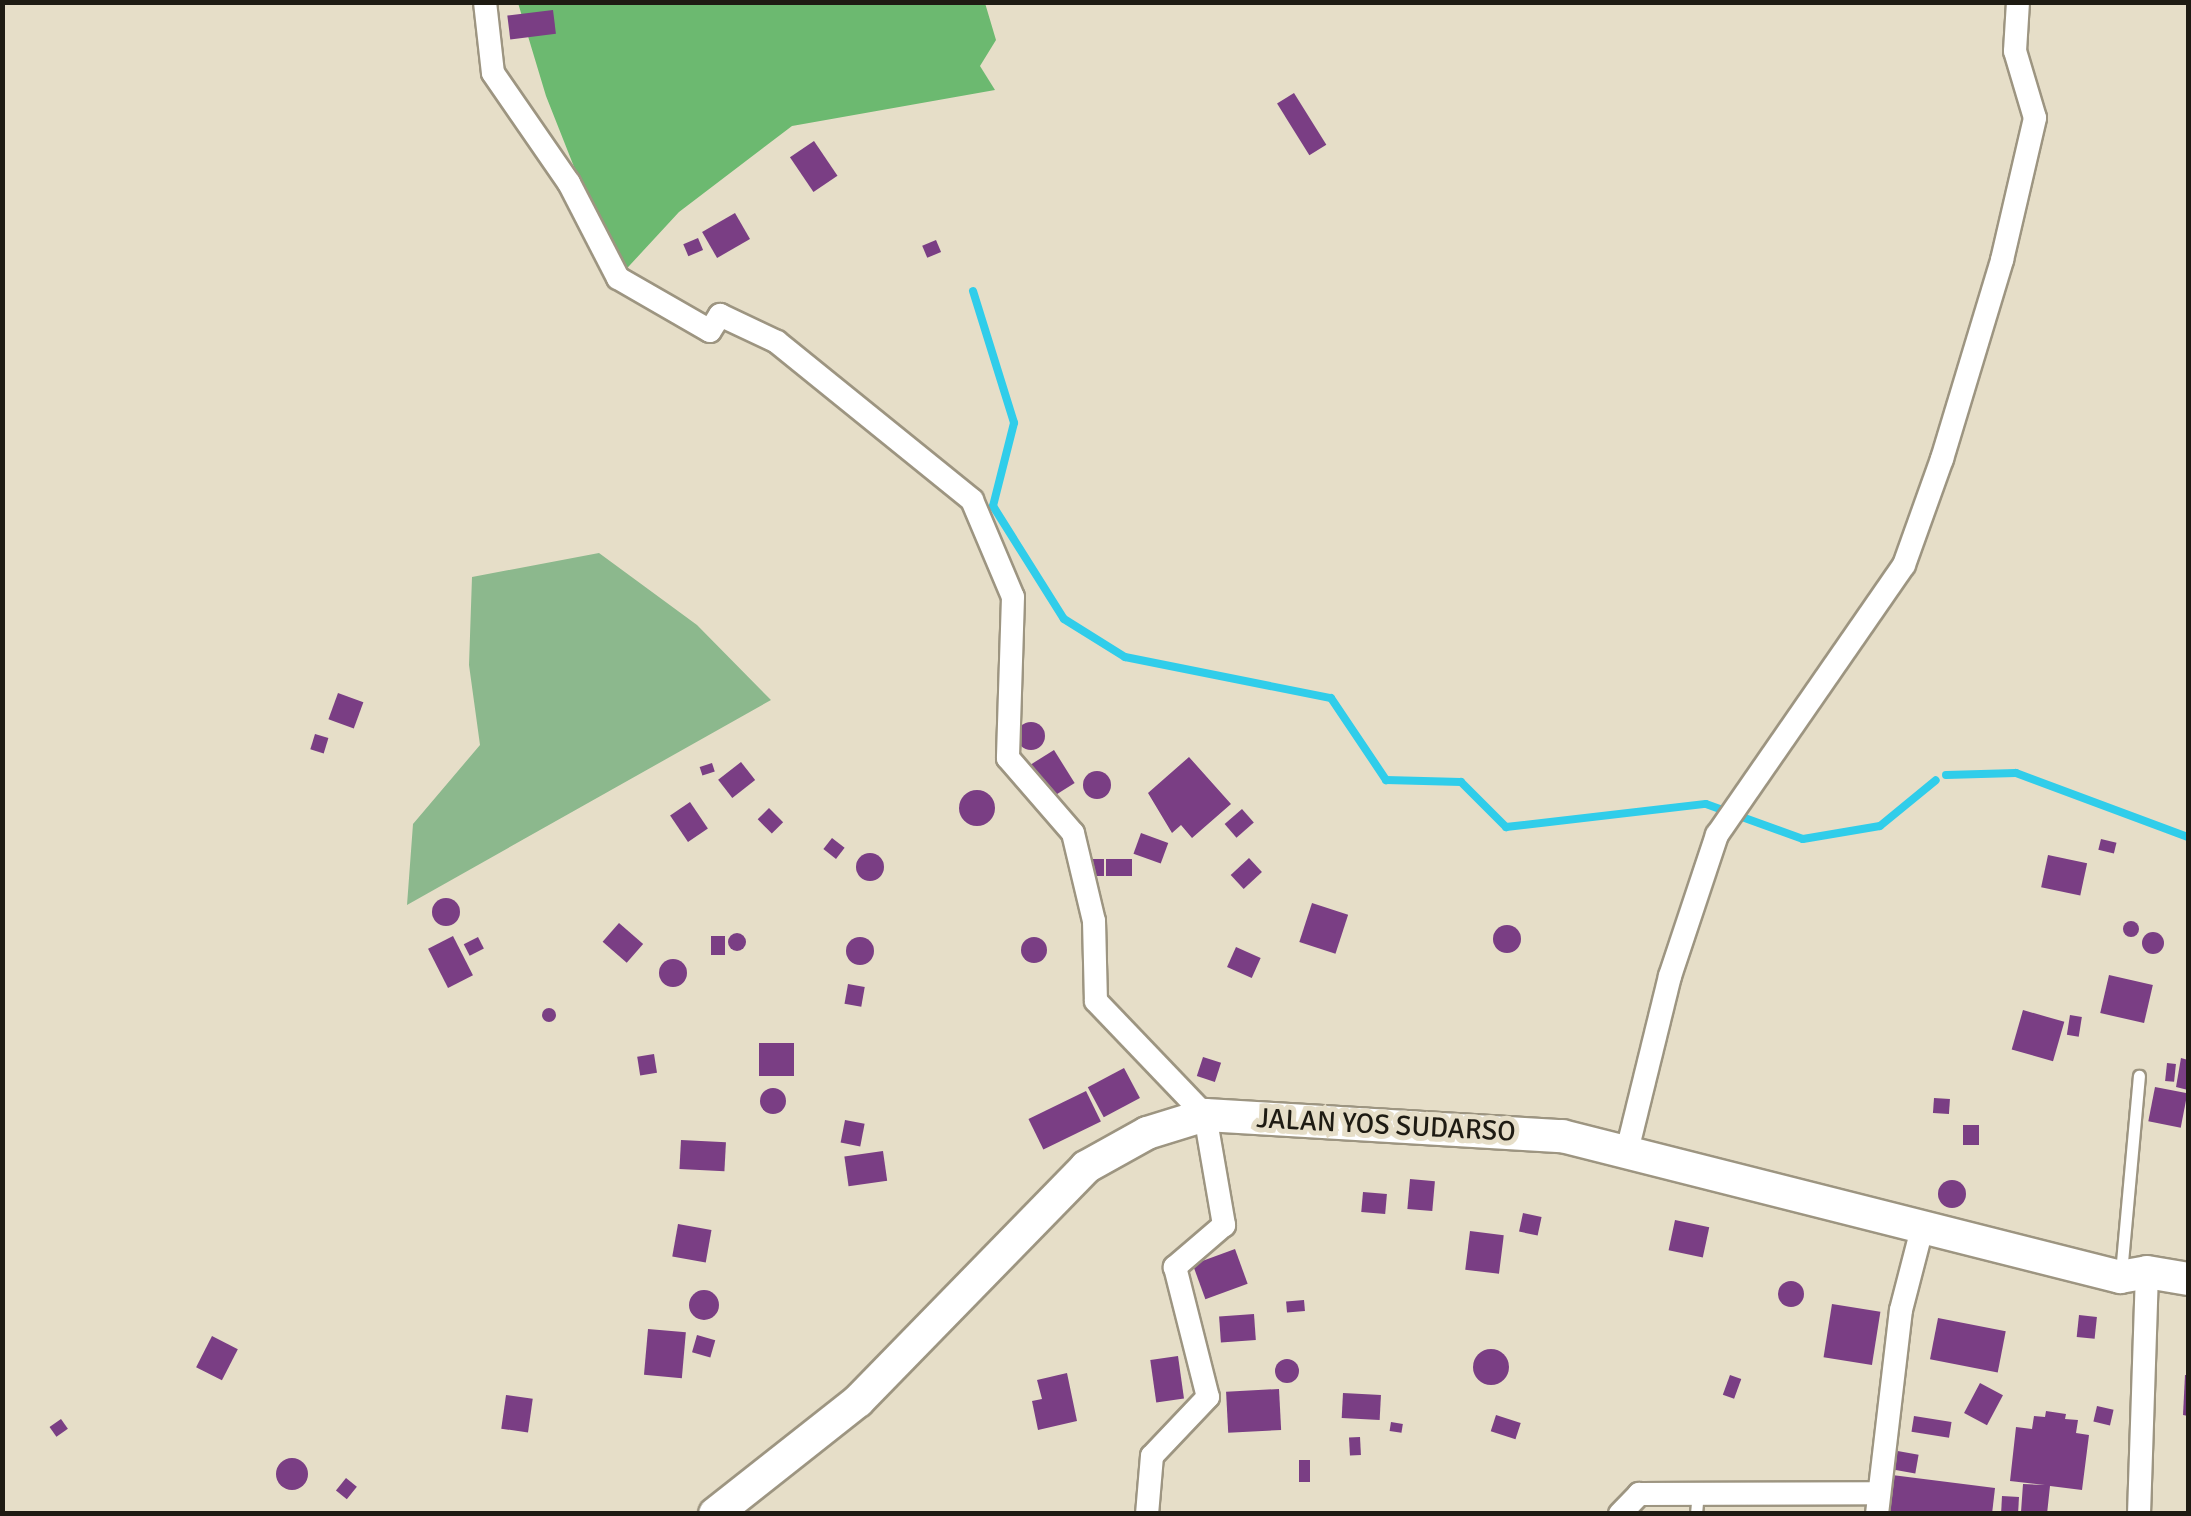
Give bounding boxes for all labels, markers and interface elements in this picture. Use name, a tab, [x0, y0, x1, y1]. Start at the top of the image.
street label: JALAN YOS SUDARSO	[1256, 1101, 1516, 1149]

